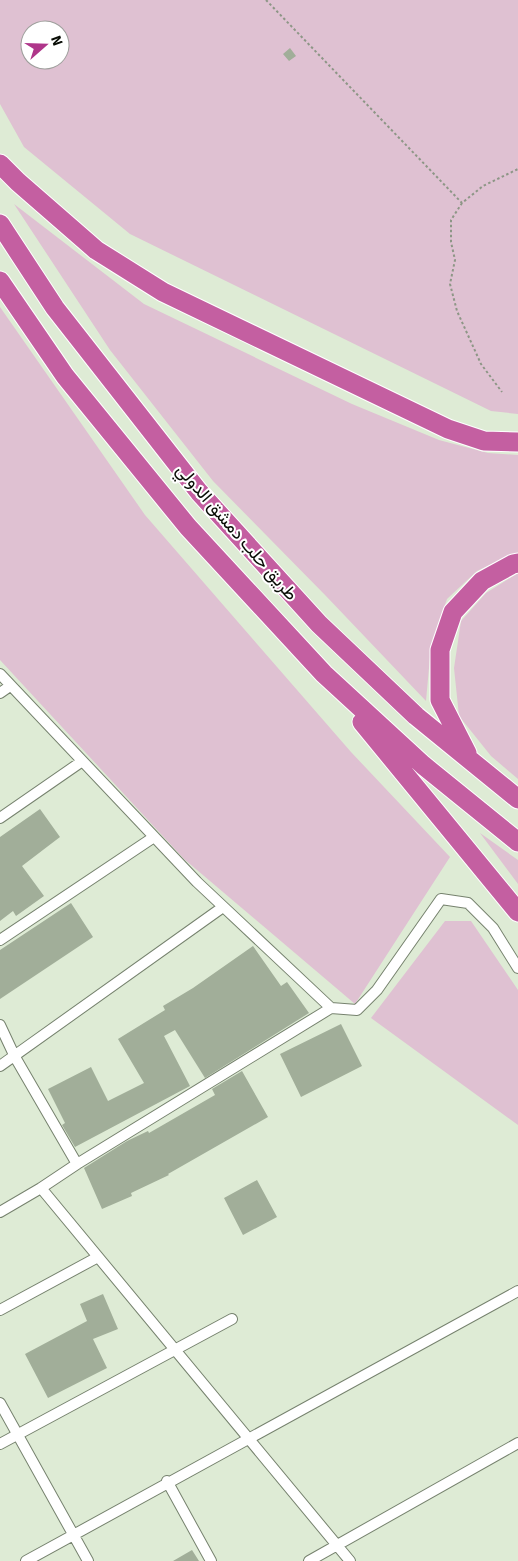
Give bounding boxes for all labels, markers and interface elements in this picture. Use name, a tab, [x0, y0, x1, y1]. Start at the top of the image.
north arrow	[20, 20, 70, 70]
text: N	[47, 33, 66, 48]
street label: طريق حلب دمشق الدولي	[169, 459, 302, 608]

